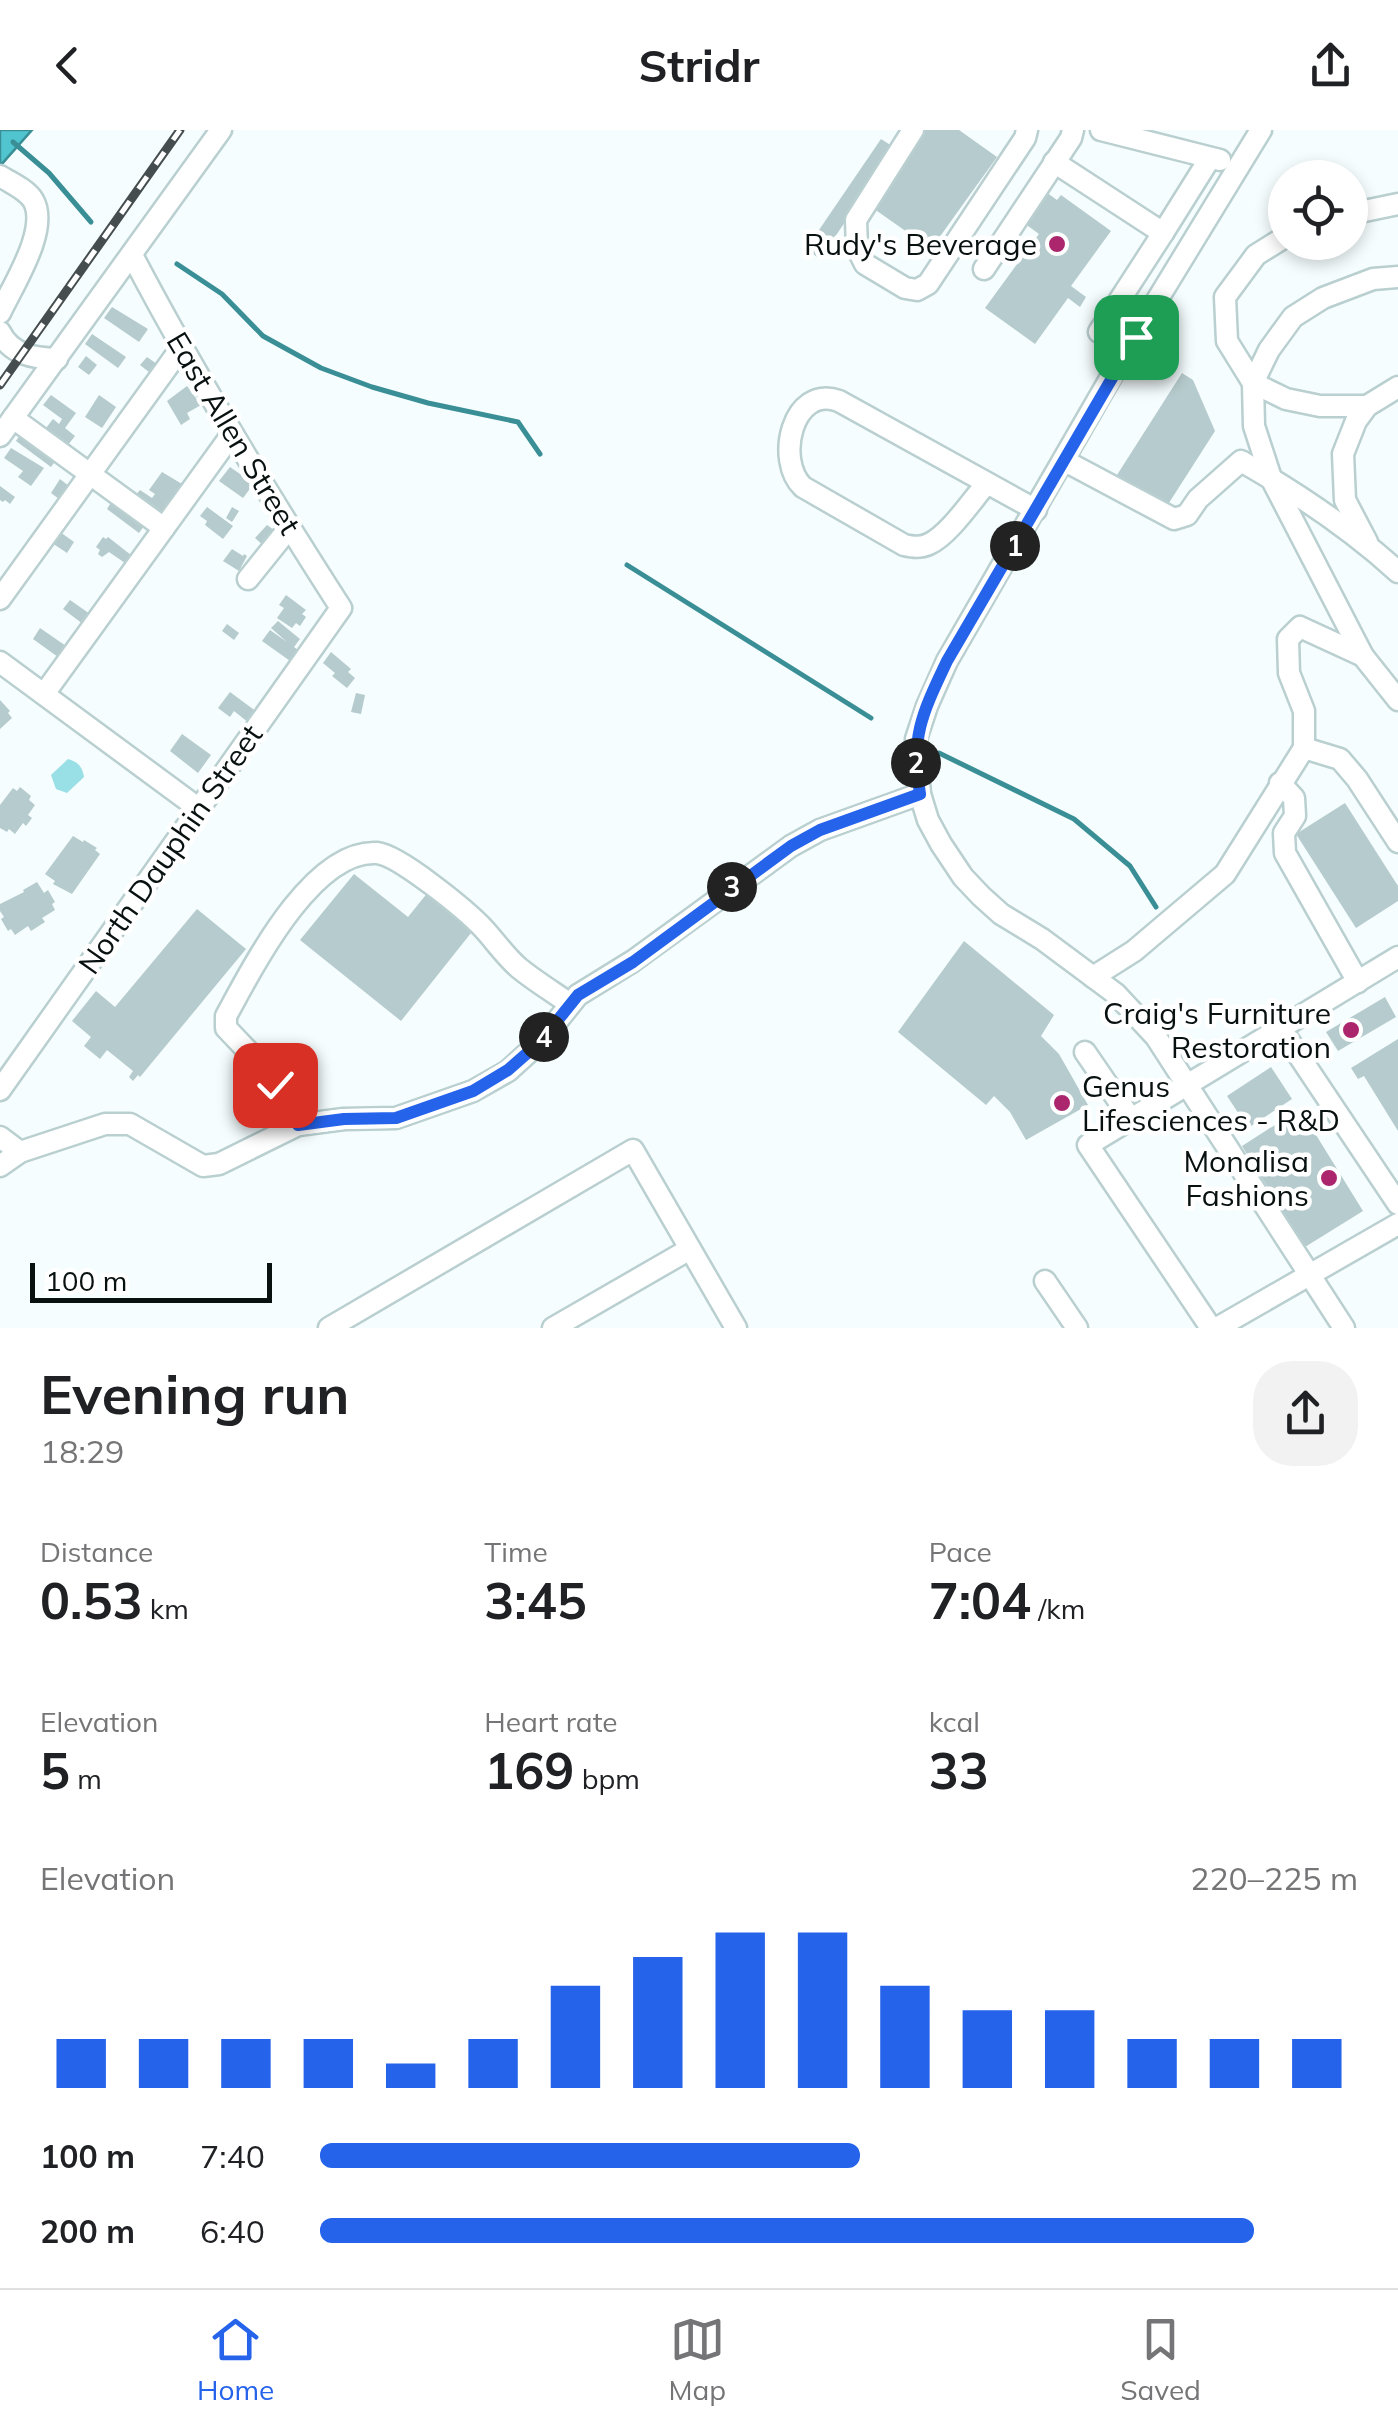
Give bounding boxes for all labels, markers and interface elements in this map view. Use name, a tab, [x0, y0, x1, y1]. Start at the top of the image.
text: Stridr	[639, 37, 759, 93]
icon: back	[40, 38, 95, 93]
icon: share	[1303, 38, 1358, 93]
map controls	[1268, 160, 1368, 260]
button: locate	[1268, 160, 1368, 260]
place label: Rudy's Beverage	[804, 225, 1037, 263]
marker: Rudy's Beverage	[1046, 233, 1068, 255]
pin	[1094, 295, 1179, 380]
icon: arrive	[1109, 310, 1164, 365]
street label: East Allen Street	[159, 325, 309, 541]
pin: 1	[990, 521, 1040, 571]
text: 1	[1007, 528, 1023, 563]
street label: North Dauphin Street	[70, 717, 270, 981]
pin: 2	[891, 738, 941, 788]
text: 2	[908, 745, 924, 780]
pin: 3	[707, 862, 757, 912]
text: 3	[724, 869, 740, 904]
place label: Craig's Furniture Restoration	[1103, 994, 1331, 1066]
pin: 4	[519, 1012, 569, 1062]
text: 4	[536, 1019, 552, 1054]
marker: Craig's Furniture Restoration	[1340, 1019, 1362, 1041]
pin	[233, 1043, 318, 1128]
icon: check	[248, 1058, 303, 1113]
place label: Genus Lifesciences - R&D	[1082, 1067, 1340, 1139]
marker: Genus Lifesciences - R&D	[1051, 1092, 1073, 1114]
place label: Monalisa Fashions	[1183, 1142, 1309, 1214]
marker: Monalisa Fashions	[1318, 1167, 1340, 1189]
scale bar	[30, 1258, 272, 1302]
text: 100 m	[45, 1263, 127, 1298]
text: Evening run	[40, 1359, 349, 1428]
button: share	[1253, 1361, 1358, 1466]
text: 18:29	[40, 1431, 124, 1471]
text: Distance	[40, 1534, 153, 1569]
text: Time	[484, 1534, 548, 1569]
text: Pace	[929, 1534, 992, 1569]
text: 0.53	[40, 1569, 142, 1632]
text: 3:45	[484, 1569, 587, 1632]
text: 7:04	[929, 1569, 1031, 1632]
text: km	[142, 1591, 189, 1626]
text: /km	[1031, 1591, 1085, 1626]
text: Elevation	[40, 1704, 158, 1739]
text: Heart rate	[484, 1704, 618, 1739]
text: kcal	[929, 1704, 980, 1739]
text: 5	[40, 1739, 70, 1802]
text: 169	[484, 1739, 574, 1802]
text: 33	[929, 1739, 989, 1802]
text: m	[70, 1761, 102, 1796]
text: bpm	[574, 1761, 640, 1796]
text: Elevation	[40, 1858, 175, 1898]
text: 220–225 m	[1190, 1858, 1358, 1898]
text: 100 m	[40, 2136, 135, 2176]
text: 7:40	[200, 2136, 265, 2176]
text: 200 m	[40, 2211, 135, 2251]
text: 6:40	[200, 2211, 265, 2251]
tab: Home	[197, 2312, 274, 2407]
tab: Map	[668, 2312, 726, 2407]
tab: Saved	[1120, 2312, 1201, 2407]

